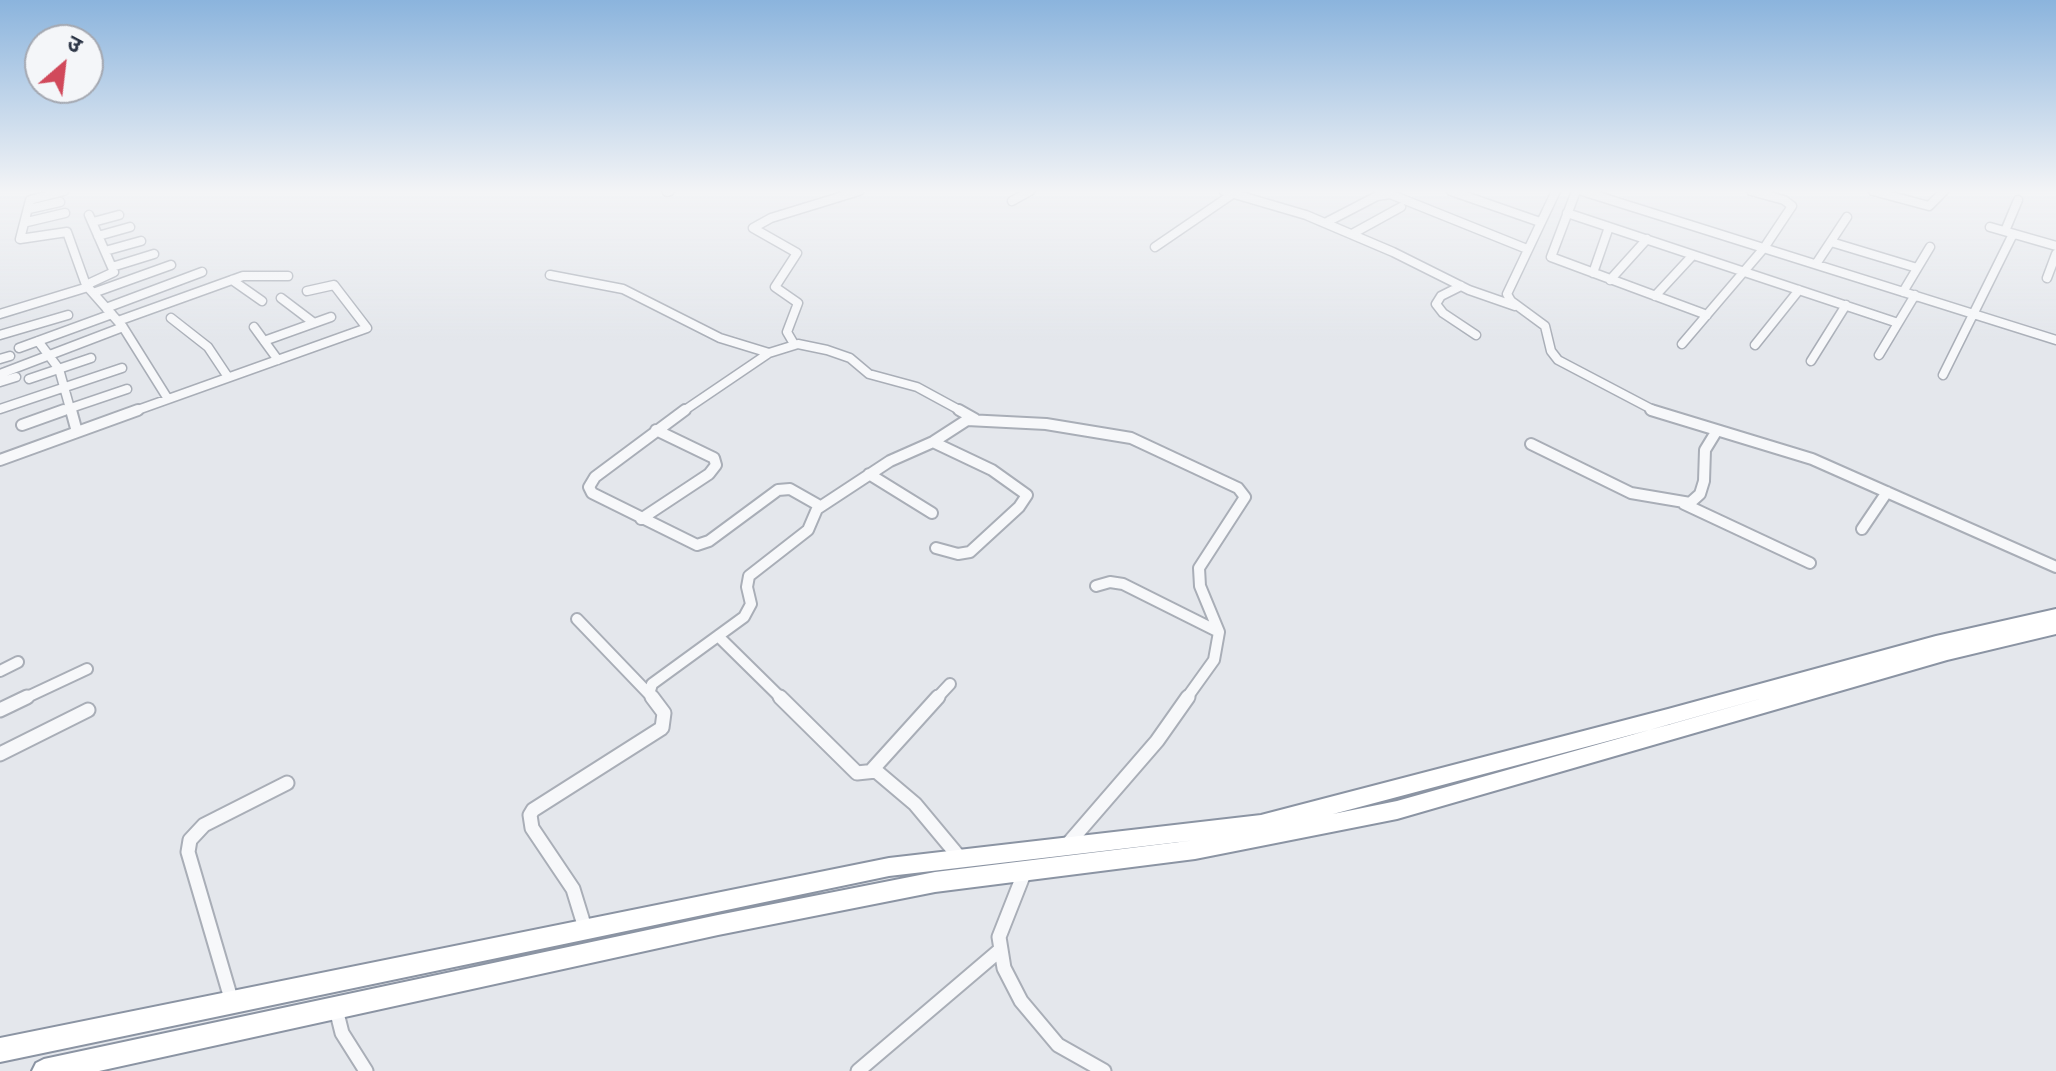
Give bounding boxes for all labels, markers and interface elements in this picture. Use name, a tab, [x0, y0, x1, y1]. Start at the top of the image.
north arrow	[24, 24, 104, 104]
text: उ	[63, 29, 87, 59]

